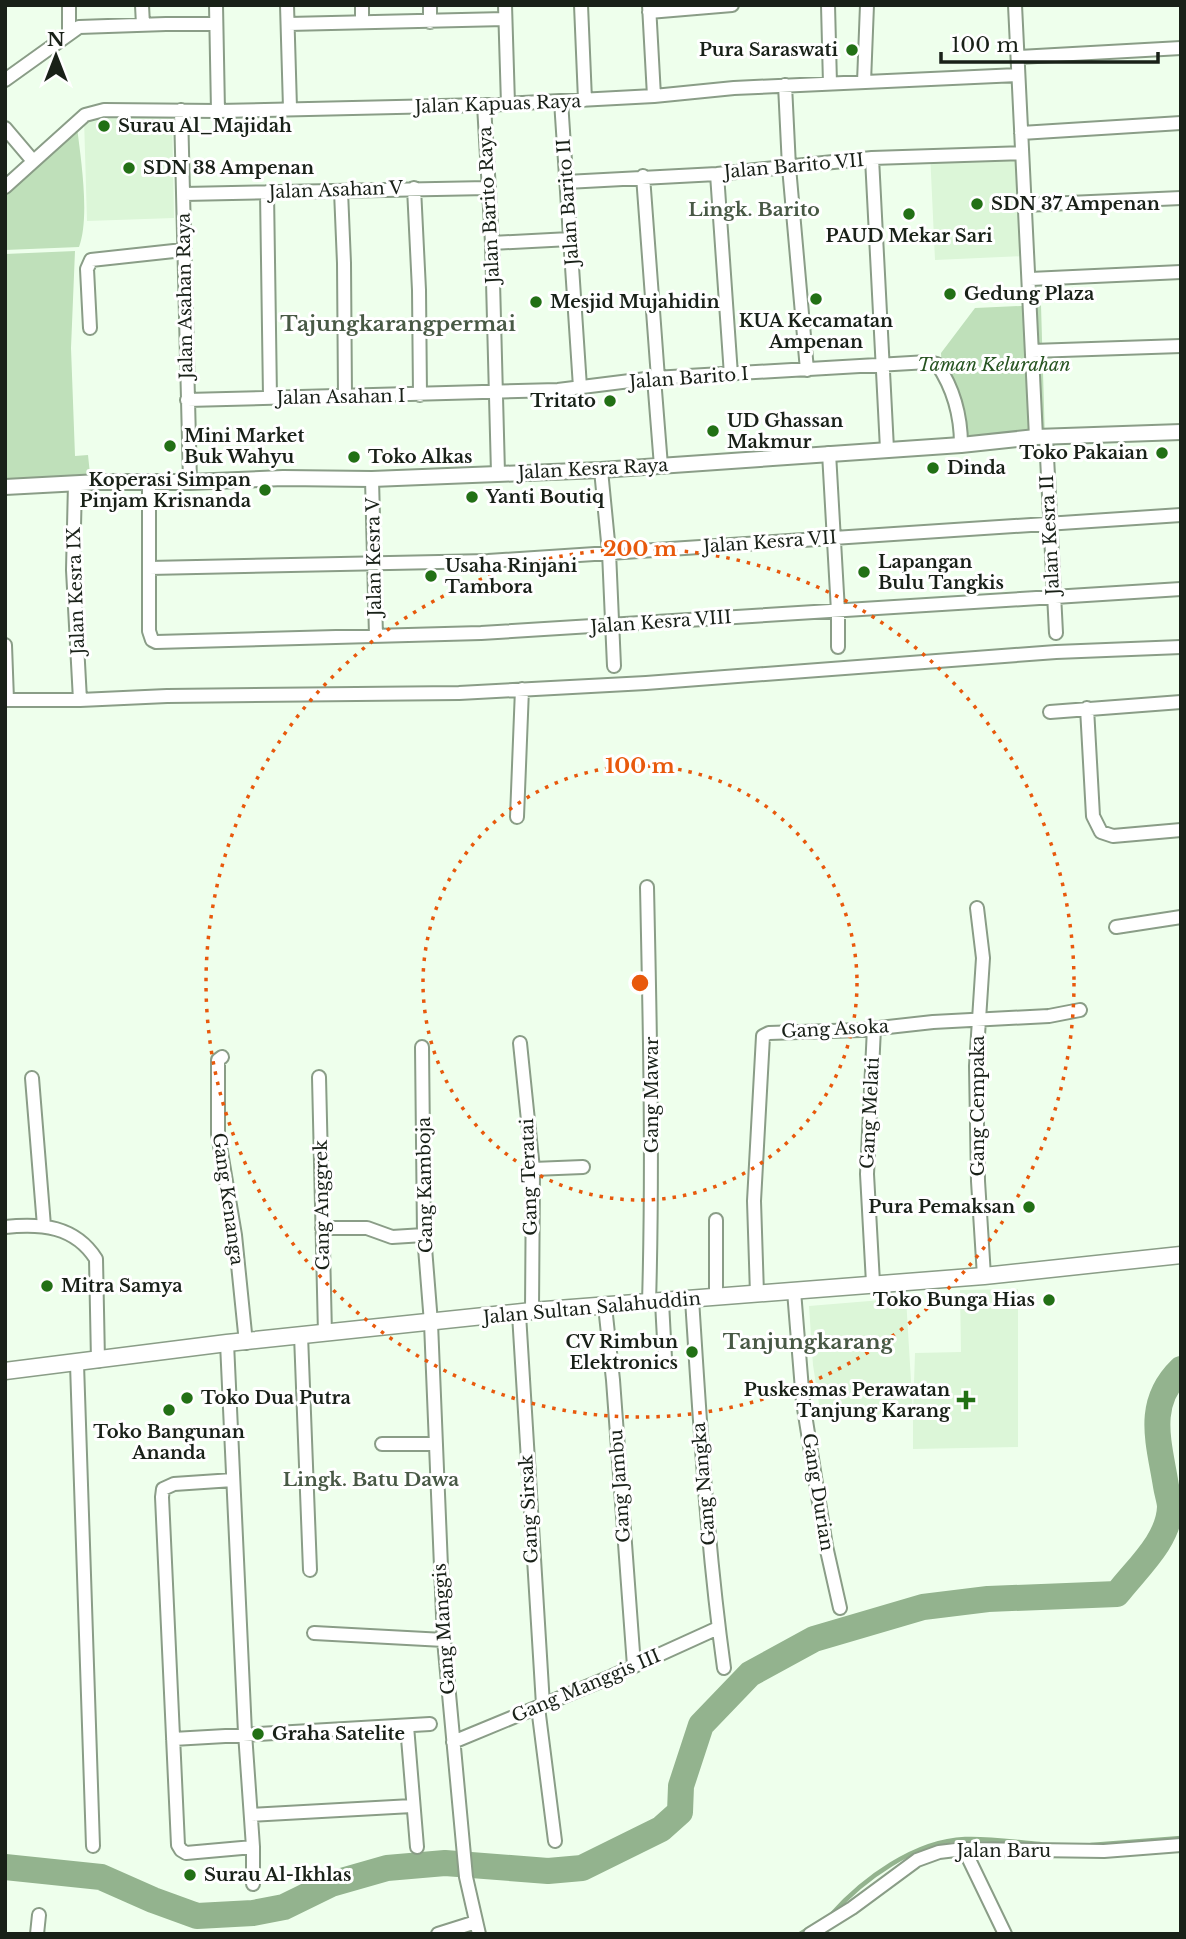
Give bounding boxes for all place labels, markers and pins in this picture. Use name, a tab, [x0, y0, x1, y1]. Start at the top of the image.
place label: Pura Saraswati	[699, 39, 838, 61]
marker: Pura Saraswati	[844, 42, 860, 58]
place label: Surau Al_Majidah	[118, 115, 292, 137]
marker: Surau Al_Majidah	[96, 118, 112, 134]
place label: SDN 38 Ampenan	[143, 157, 314, 179]
marker: SDN 38 Ampenan	[121, 160, 137, 176]
place label: SDN 37 Ampenan	[991, 193, 1160, 215]
marker: SDN 37 Ampenan	[969, 196, 985, 212]
marker: PAUD Mekar Sari	[901, 206, 917, 222]
place label: PAUD Mekar Sari	[825, 225, 993, 247]
place label: Gedung Plaza	[964, 283, 1095, 305]
marker: Gedung Plaza	[942, 286, 958, 302]
place label: Mesjid Mujahidin	[550, 291, 720, 313]
marker: KUA Kecamatan Ampenan	[808, 291, 824, 307]
marker: Mesjid Mujahidin	[528, 294, 544, 310]
place label: KUA Kecamatan Ampenan	[739, 310, 893, 353]
place label: Tritato	[530, 390, 596, 412]
marker: Tritato	[602, 393, 618, 409]
place label: UD Ghassan Makmur	[727, 410, 843, 453]
marker: UD Ghassan Makmur	[705, 423, 721, 439]
place label: Mini Market Buk Wahyu	[184, 425, 304, 468]
marker: Mini Market Buk Wahyu	[162, 438, 178, 454]
place label: Toko Pakaian	[1019, 442, 1148, 464]
marker: Toko Pakaian	[1154, 445, 1170, 461]
place label: Toko Alkas	[368, 446, 472, 468]
marker: Toko Alkas	[346, 449, 362, 465]
place label: Dinda	[947, 457, 1007, 479]
marker: Dinda	[925, 460, 941, 476]
place label: Koperasi Simpan Pinjam Krisnanda	[80, 469, 252, 512]
marker: Koperasi Simpan Pinjam Krisnanda	[257, 482, 273, 498]
place label: Yanti Boutiq	[485, 486, 605, 508]
marker: Yanti Boutiq	[464, 489, 480, 505]
place label: Lapangan Bulu Tangkis	[878, 551, 1004, 594]
place label: Usaha Rinjani Tambora	[445, 555, 578, 598]
marker: Lapangan Bulu Tangkis	[856, 564, 872, 580]
marker: Usaha Rinjani Tambora	[423, 568, 439, 584]
centre of rings	[628, 971, 652, 995]
place label: Pura Pemaksan	[868, 1196, 1015, 1218]
marker: Pura Pemaksan	[1021, 1199, 1037, 1215]
place label: Mitra Samya	[61, 1275, 183, 1297]
marker: Mitra Samya	[39, 1278, 55, 1294]
place label: Toko Bunga Hias	[873, 1289, 1035, 1311]
marker: Toko Bunga Hias	[1041, 1292, 1057, 1308]
place label: CV Rimbun Elektronics	[566, 1331, 678, 1374]
marker: CV Rimbun Elektronics	[684, 1344, 700, 1360]
place label: Puskesmas Perawatan Tanjung Karang	[744, 1379, 951, 1422]
place label: Toko Dua Putra	[201, 1387, 351, 1409]
marker: Toko Dua Putra	[179, 1390, 195, 1406]
marker: Puskesmas Perawatan Tanjung Karang	[956, 1390, 976, 1410]
marker: Toko Bangunan Ananda	[161, 1402, 177, 1418]
place label: Toko Bangunan Ananda	[93, 1421, 245, 1464]
place label: Graha Satelite	[272, 1723, 405, 1745]
marker: Graha Satelite	[250, 1726, 266, 1742]
place label: Surau Al-Ikhlas	[204, 1864, 351, 1886]
marker: Surau Al-Ikhlas	[182, 1867, 198, 1883]

